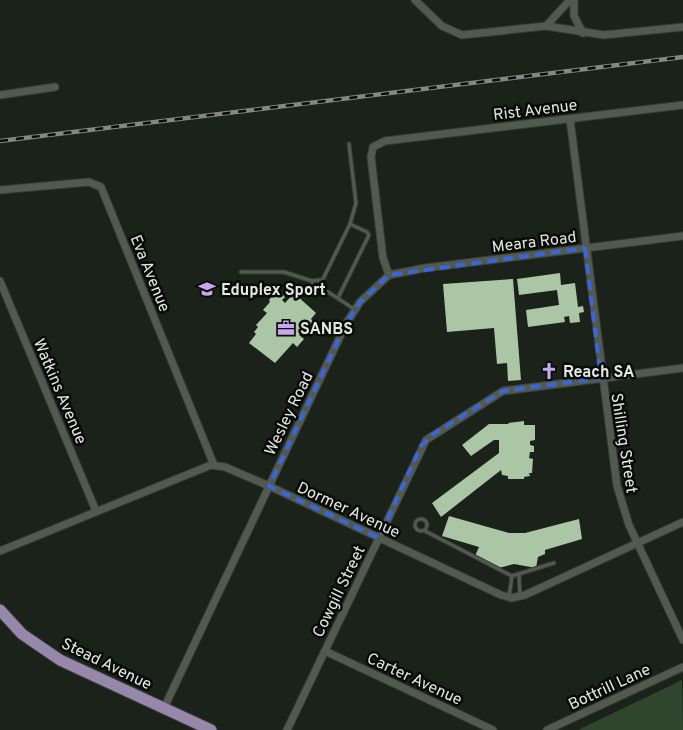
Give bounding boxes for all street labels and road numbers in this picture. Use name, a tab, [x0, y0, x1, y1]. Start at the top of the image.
street label: Rist Avenue	[492, 96, 578, 126]
street label: Meara Road	[491, 228, 578, 258]
street label: Eva Avenue	[125, 232, 174, 315]
street label: Watkins Avenue	[28, 336, 90, 448]
street label: Wesley Road	[261, 369, 319, 459]
street label: Shilling Street	[605, 392, 641, 495]
street label: Dormer Avenue	[294, 478, 403, 543]
street label: Cowgill Street	[309, 543, 371, 641]
street label: Stead Avenue	[58, 634, 155, 695]
street label: Carter Avenue	[363, 649, 465, 711]
street label: Bottrill Lane	[566, 660, 654, 716]

